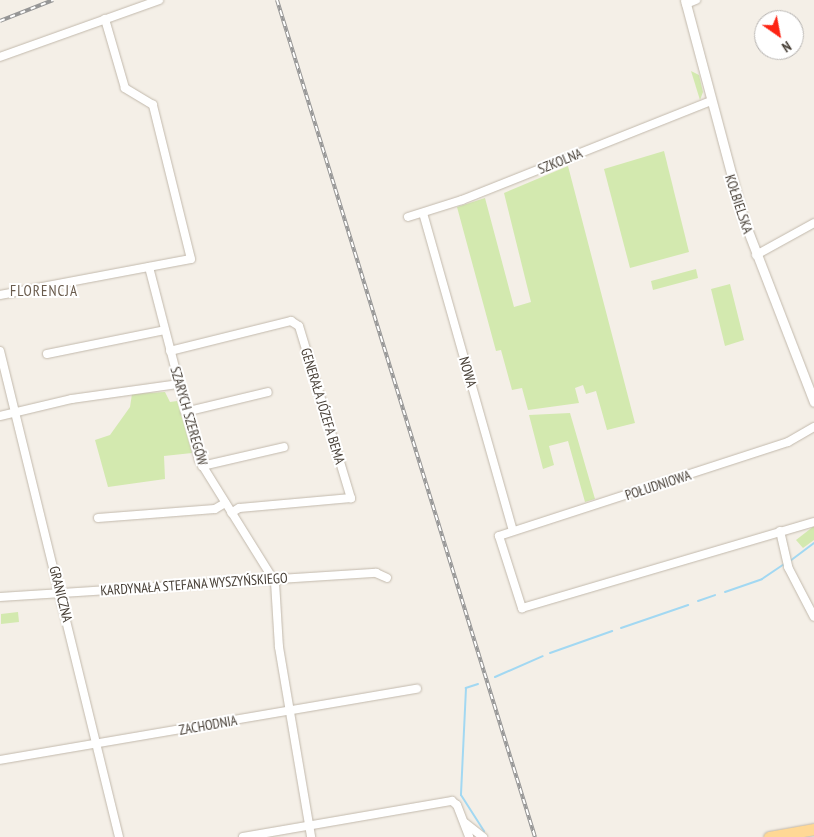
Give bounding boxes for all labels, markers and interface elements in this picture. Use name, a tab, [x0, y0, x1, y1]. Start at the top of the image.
north arrow	[754, 10, 804, 60]
text: N	[779, 37, 795, 56]
street label: SZKOLNA	[535, 145, 585, 177]
street label: KOŁBIELSKA	[722, 172, 756, 236]
district label: FLORENCJA	[9, 282, 79, 300]
street label: GENERAŁA JÓZEFA BEMA	[297, 345, 349, 467]
street label: NOWA	[456, 355, 480, 389]
street label: SZARYCH SZEREGÓW	[167, 365, 211, 467]
street label: POŁUDNIOWA	[623, 466, 693, 504]
street label: GRANICZNA	[46, 564, 76, 624]
street label: KARDYNAŁA STEFANA WYSZYŃSKIEGO	[99, 569, 289, 599]
street label: ZACHODNIA	[178, 712, 238, 738]

